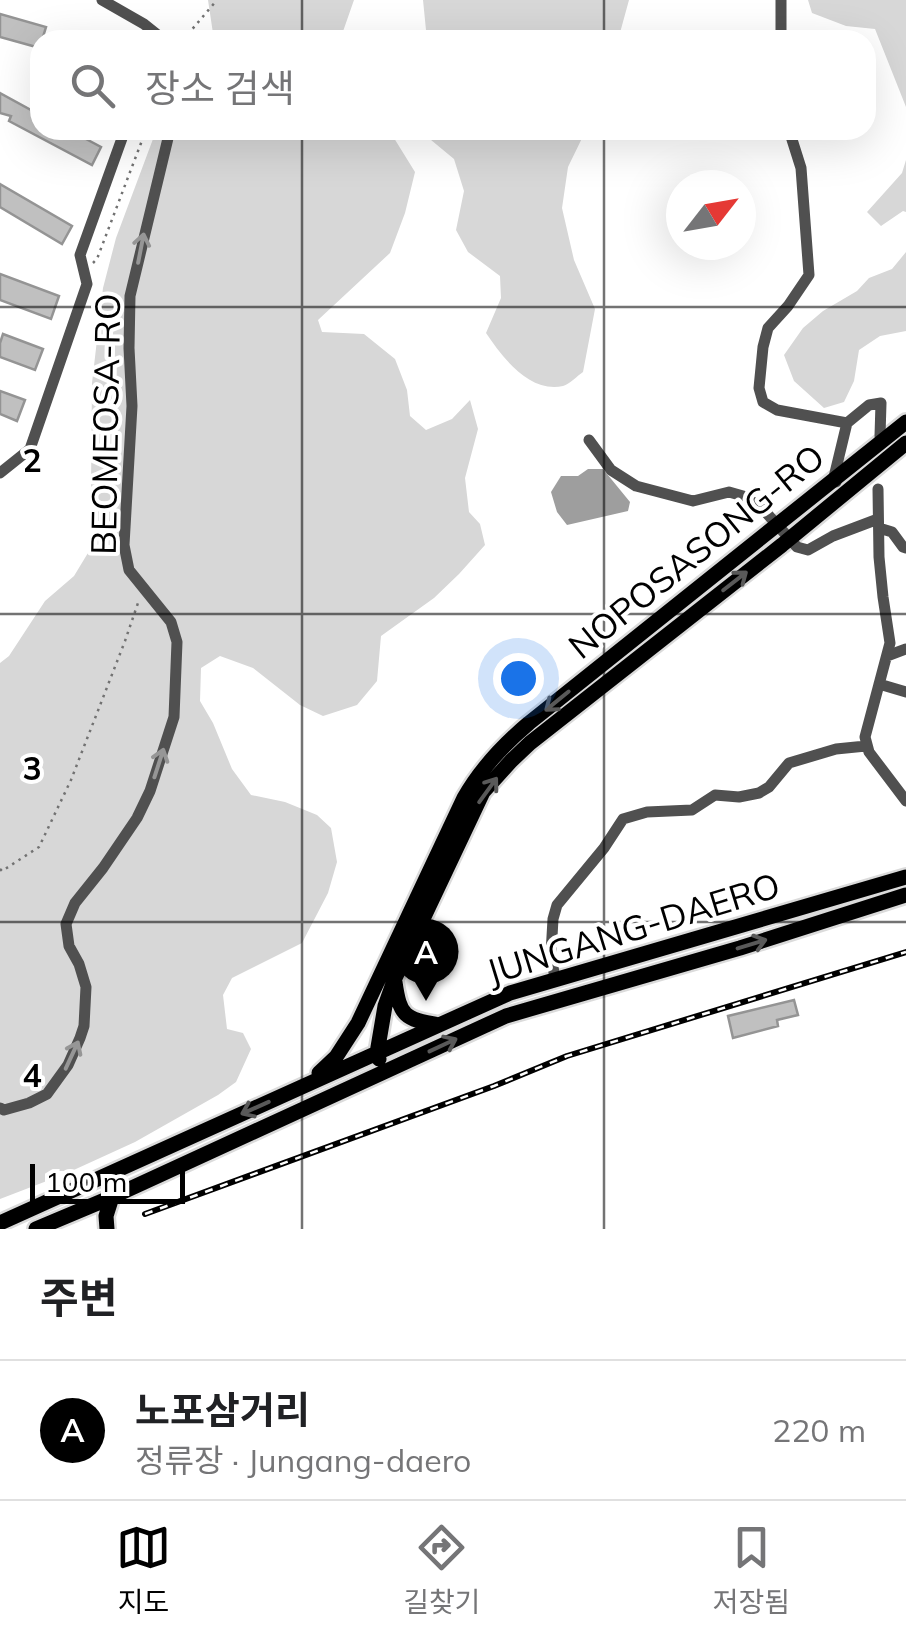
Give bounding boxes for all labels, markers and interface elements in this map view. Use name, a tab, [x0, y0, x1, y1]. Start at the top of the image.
search box	[30, 30, 876, 140]
icon: search	[65, 58, 120, 113]
text: 장소 검색	[145, 64, 295, 112]
north arrow	[666, 170, 756, 260]
one-way arrow	[133, 233, 152, 265]
street label: BEOMEOSA-RO	[81, 293, 129, 555]
street label: NOPOSASONG-RO	[559, 434, 833, 668]
text: 2	[22, 440, 42, 480]
one-way arrow	[722, 571, 748, 593]
your location	[493, 653, 544, 704]
one-way arrow	[544, 690, 570, 712]
text: 3	[22, 748, 42, 788]
one-way arrow	[151, 748, 169, 779]
one-way arrow	[477, 777, 498, 804]
street label: JUNGANG-DAERO	[481, 862, 785, 994]
pin: A	[394, 918, 458, 1001]
one-way arrow	[735, 934, 767, 952]
one-way arrow	[427, 1034, 457, 1053]
one-way arrow	[63, 1040, 82, 1070]
text: 4	[22, 1055, 42, 1095]
one-way arrow	[240, 1100, 271, 1118]
scale bar	[30, 1159, 185, 1204]
text: 100 m	[45, 1164, 127, 1199]
text: 주변	[40, 1271, 117, 1324]
text: 노포삼거리	[135, 1386, 310, 1434]
text: A	[60, 1410, 85, 1450]
text: 220 m	[772, 1410, 866, 1450]
text: 정류장 · Jungang-daero	[135, 1440, 471, 1480]
tab: 지도	[116, 1520, 171, 1620]
tab: 길찾기	[403, 1520, 480, 1620]
tab: 저장됨	[713, 1520, 790, 1620]

